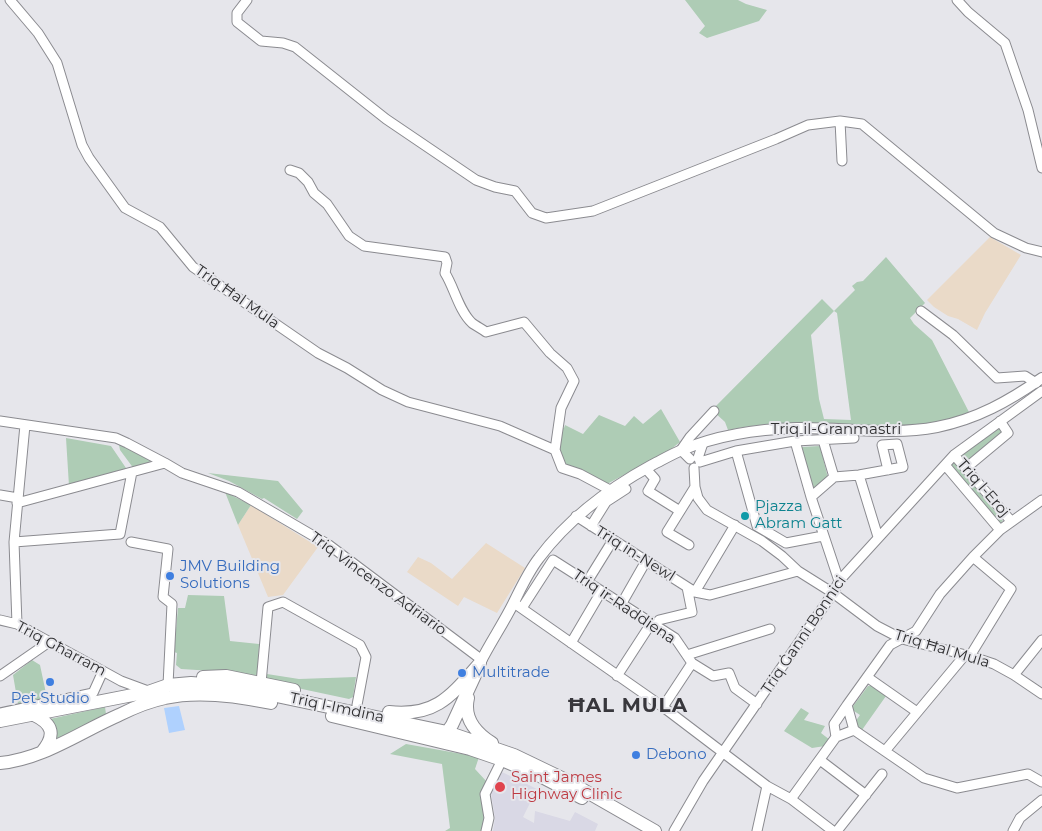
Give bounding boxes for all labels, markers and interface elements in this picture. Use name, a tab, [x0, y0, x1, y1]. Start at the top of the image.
street label: Triq Ħal Mula	[191, 261, 283, 333]
street label: Triq il-Granmastri	[771, 421, 901, 439]
street label: Triq l-Eroj	[953, 455, 1013, 521]
place label: Pjazza Abram Gatt	[755, 498, 842, 533]
marker: Pjazza Abram Gatt	[739, 510, 751, 522]
street label: Triq in-Newl	[592, 522, 678, 586]
street label: Triq Vincenzo Adriario	[306, 528, 450, 640]
place label: JMV Building Solutions	[180, 558, 280, 593]
street label: Triq ir-Raddiena	[569, 566, 679, 648]
marker: JMV Building Solutions	[164, 570, 176, 582]
street label: Triq Ġanni Bonnici	[758, 573, 850, 697]
street label: Triq Għarram	[13, 618, 109, 680]
street label: Triq Ħal Mula	[892, 626, 992, 672]
place label: Multitrade	[472, 664, 550, 682]
marker: Multitrade	[456, 667, 468, 679]
marker: Pet Studio	[44, 676, 56, 688]
street label: Triq l-Imdina	[288, 689, 386, 727]
place label: Pet Studio	[11, 690, 89, 708]
district label: ĦAL MULA	[567, 694, 689, 718]
place label: Debono	[646, 746, 707, 764]
marker: Debono	[630, 749, 642, 761]
place label: Saint James Highway Clinic	[511, 769, 622, 804]
marker: Saint James Highway Clinic	[493, 780, 507, 794]

